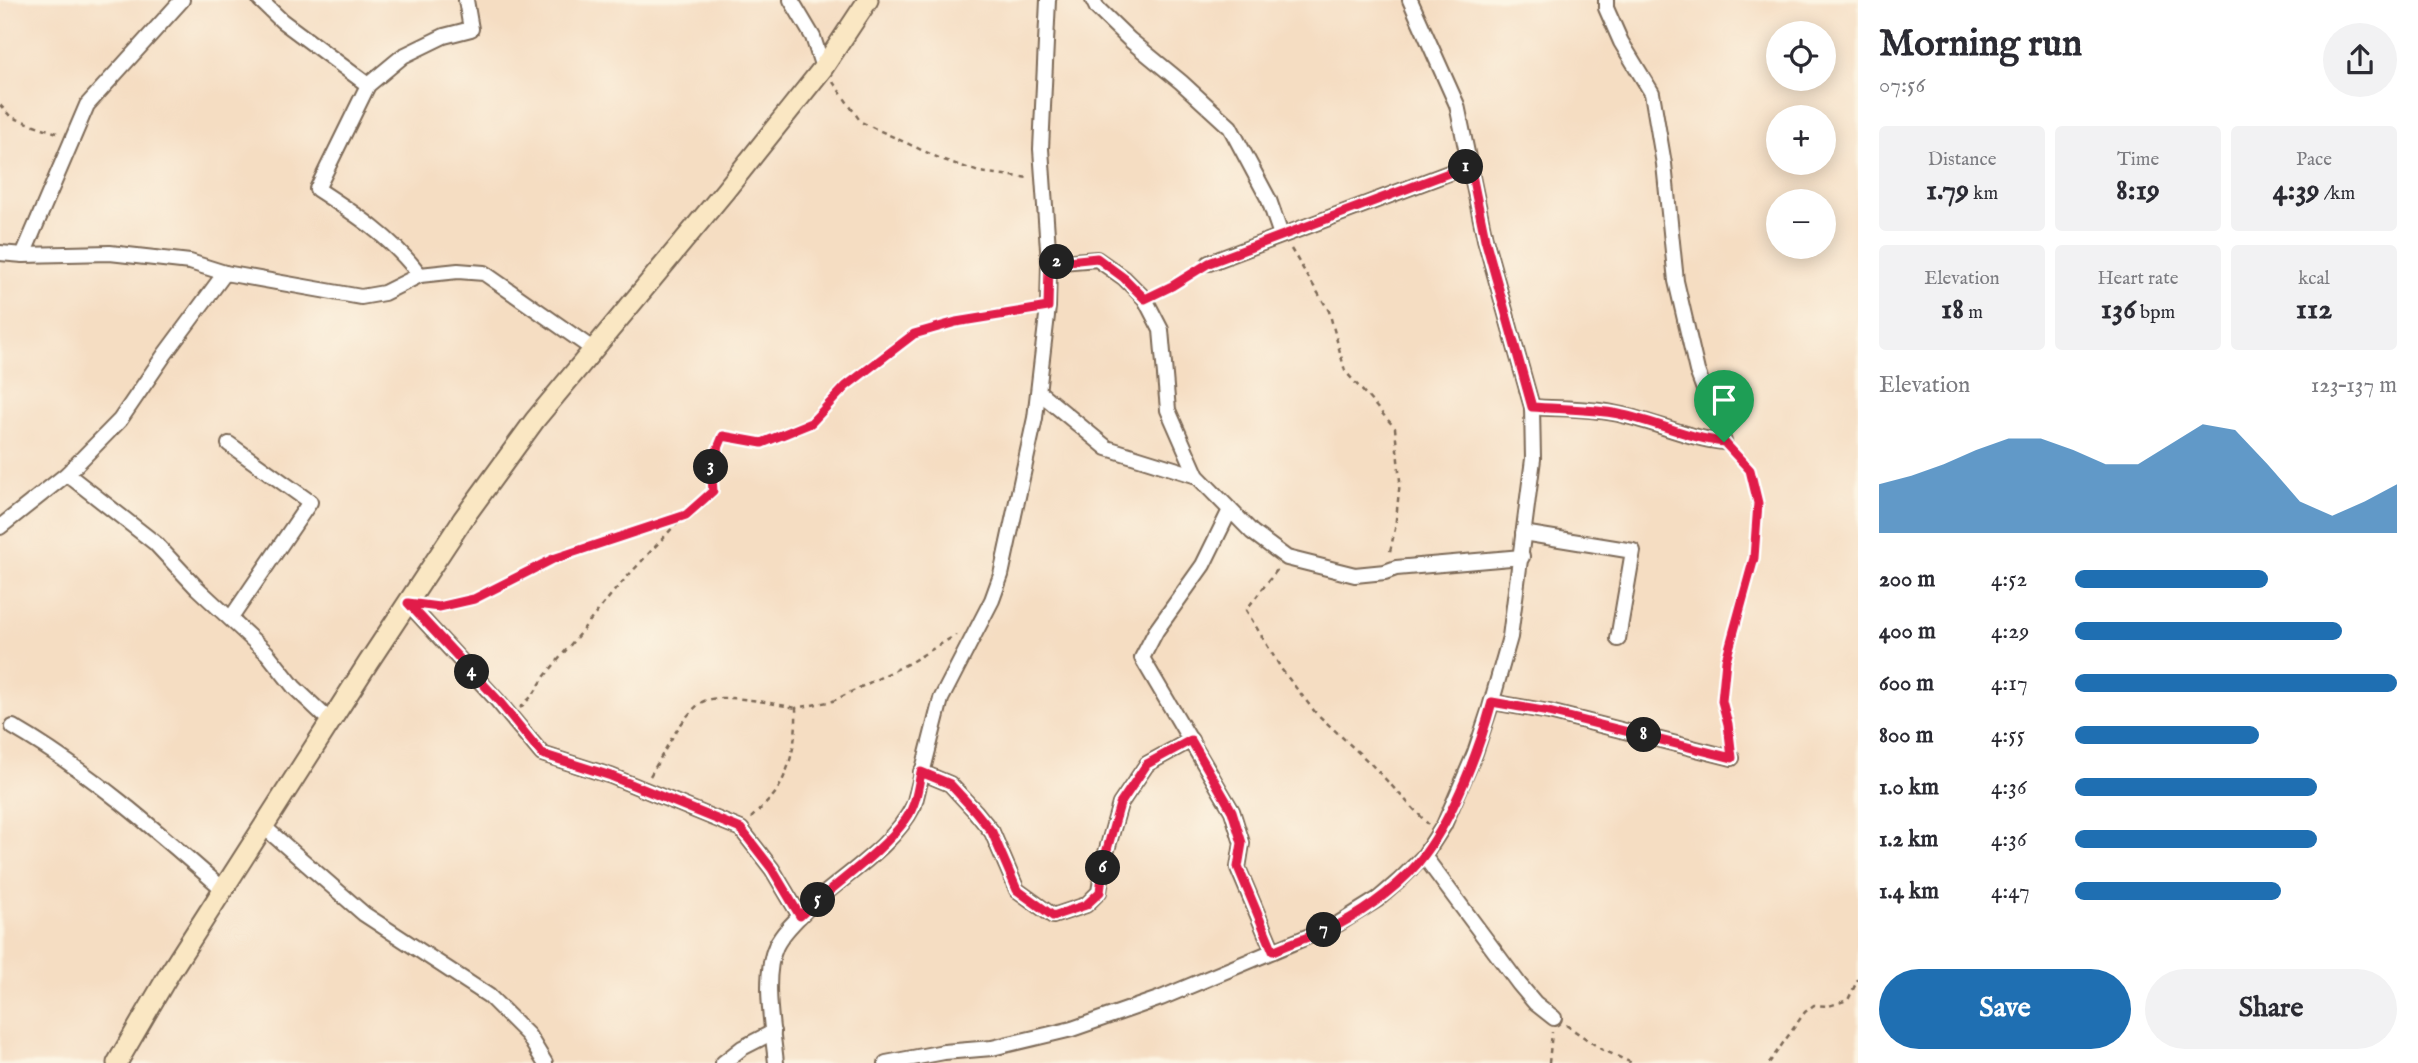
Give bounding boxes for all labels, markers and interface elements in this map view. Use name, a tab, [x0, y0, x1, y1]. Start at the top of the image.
map controls	[1766, 21, 1836, 259]
button: locate	[1766, 21, 1836, 91]
text: Morning run	[1879, 21, 2082, 69]
button: share	[2323, 23, 2397, 97]
text: 07:56	[1879, 71, 1925, 100]
button: +	[1766, 105, 1836, 175]
text: Distance	[1928, 148, 1996, 172]
text: Time	[2117, 148, 2159, 172]
text: Pace	[2296, 148, 2332, 172]
pin: 1	[1448, 150, 1484, 184]
text: 1	[1462, 154, 1469, 178]
text: 1.79	[1926, 172, 1969, 210]
text: 8:19	[2116, 172, 2160, 210]
text: 4:39	[2273, 172, 2320, 210]
text: km	[1969, 182, 1998, 206]
text: /km	[2320, 182, 2355, 206]
button: −	[1766, 189, 1836, 259]
pin: 2	[1040, 244, 1074, 280]
text: 2	[1052, 249, 1061, 273]
text: Elevation	[1924, 267, 2000, 291]
text: Heart rate	[2097, 267, 2179, 291]
text: kcal	[2298, 267, 2330, 291]
text: 18	[1941, 291, 1964, 329]
text: 136	[2101, 291, 2136, 329]
text: 112	[2296, 291, 2332, 329]
text: m	[1964, 301, 1983, 325]
text: bpm	[2136, 301, 2175, 325]
pin	[1694, 370, 1754, 442]
text: Elevation	[1879, 371, 1970, 400]
text: 123–137 m	[2311, 371, 2397, 400]
icon: arrive	[1705, 381, 1743, 419]
pin: 3	[694, 449, 728, 484]
text: 3	[707, 454, 714, 478]
text: 200 m	[1879, 565, 1935, 594]
text: 4:52	[1991, 565, 2027, 594]
text: 400 m	[1879, 617, 1936, 646]
text: 4:29	[1991, 617, 2029, 646]
pin: 4	[454, 654, 490, 690]
text: 4	[467, 659, 476, 683]
text: 600 m	[1879, 669, 1934, 698]
text: 4:17	[1991, 669, 2028, 698]
pin: 8	[1626, 718, 1662, 752]
text: 800 m	[1879, 721, 1933, 750]
text: 4:55	[1991, 721, 2025, 750]
text: 8	[1640, 722, 1647, 746]
text: 1.0 km	[1879, 773, 1939, 802]
text: 4:36	[1991, 773, 2027, 802]
text: 1.2 km	[1879, 825, 1938, 854]
text: 4:36	[1991, 825, 2027, 854]
pin: 6	[1086, 850, 1120, 886]
text: 6	[1098, 855, 1107, 879]
text: 1.4 km	[1879, 877, 1939, 906]
text: 4:47	[1991, 877, 2030, 906]
pin: 5	[800, 883, 836, 918]
text: 5	[814, 887, 821, 911]
pin: 7	[1306, 912, 1342, 948]
text: 7	[1319, 917, 1328, 941]
button: Save	[1879, 969, 2131, 1049]
button: Share	[2145, 969, 2397, 1049]

